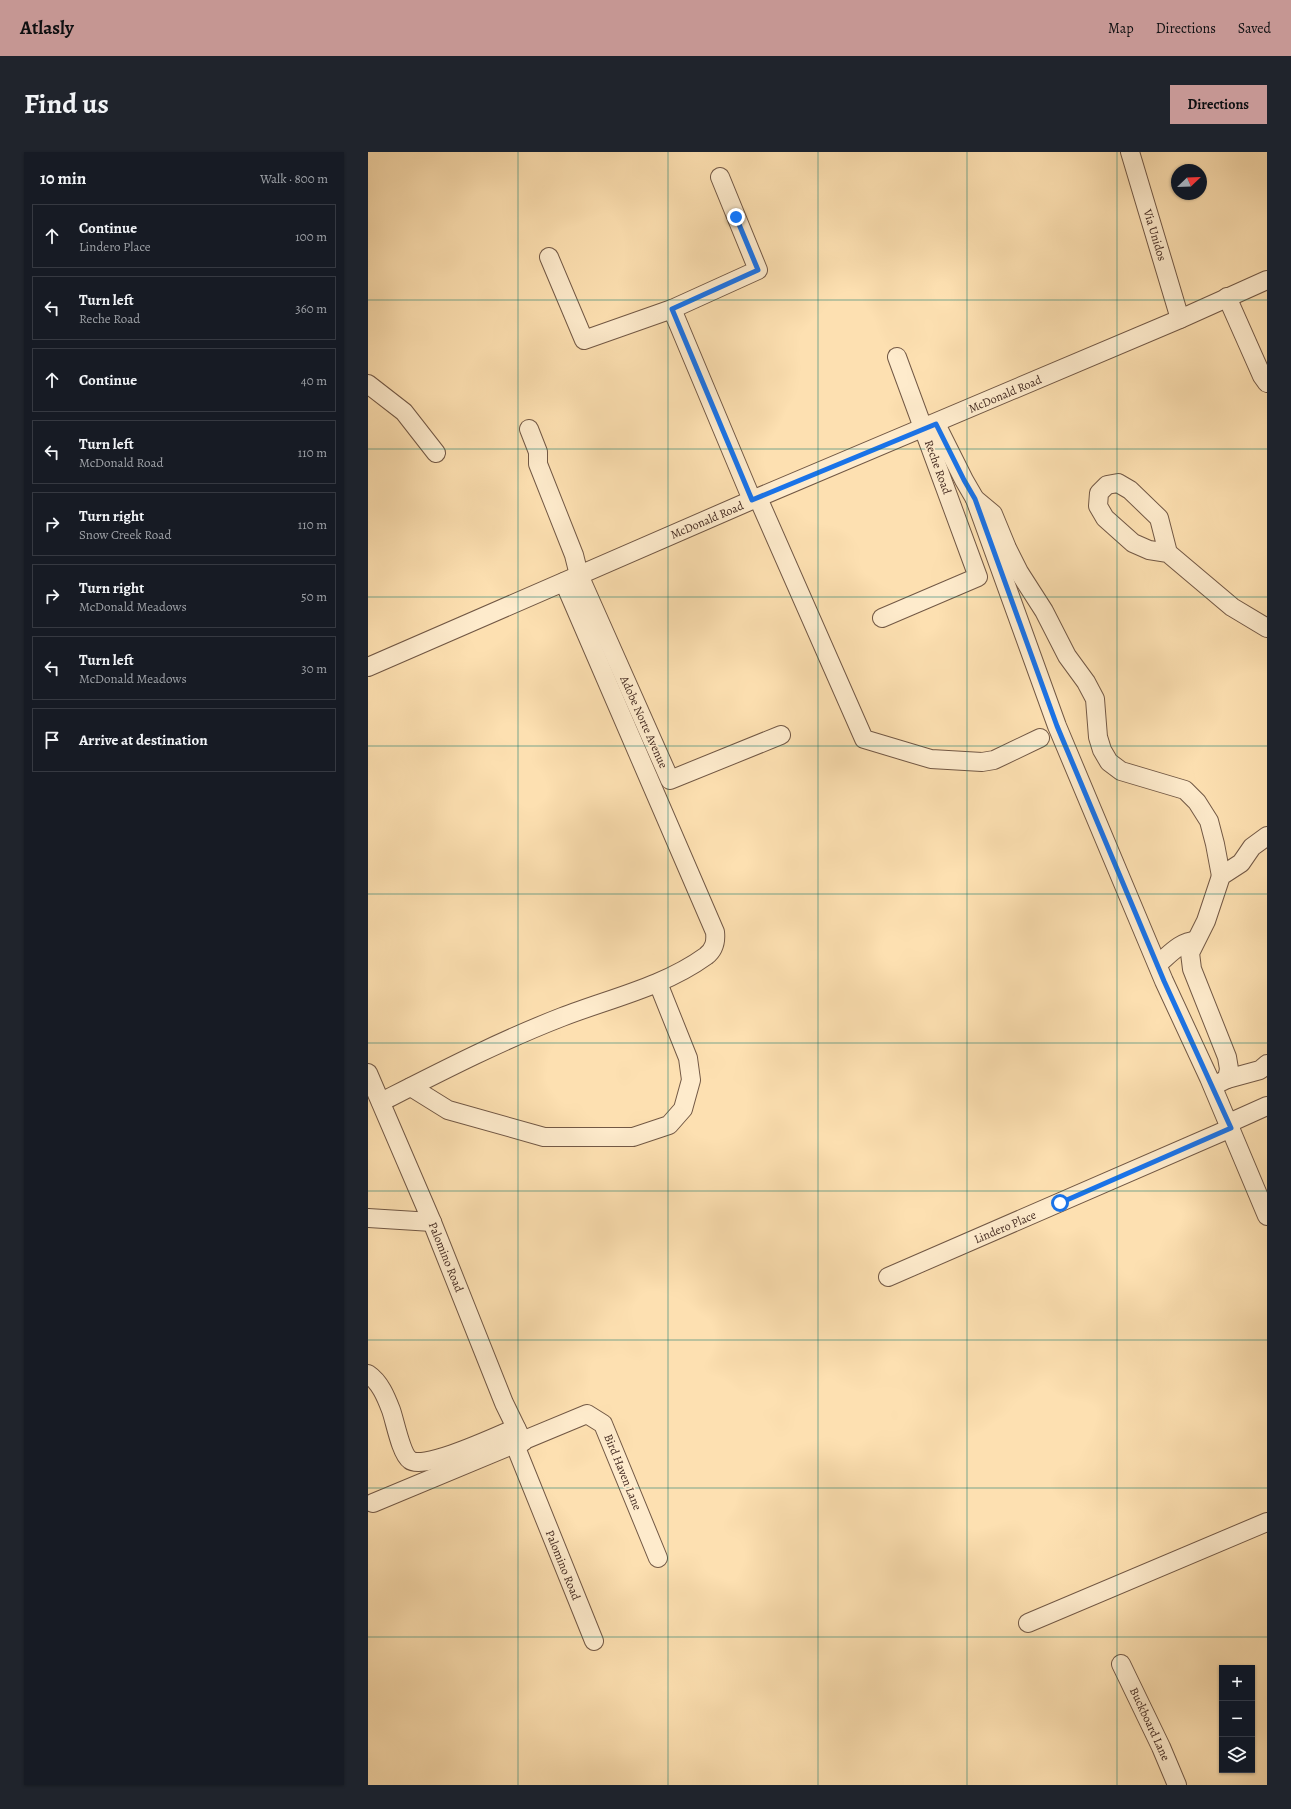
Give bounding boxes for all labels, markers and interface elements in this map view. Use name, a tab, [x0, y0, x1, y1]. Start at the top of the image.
text: Atlasly	[20, 15, 74, 41]
text: Map	[1108, 19, 1134, 38]
text: Directions	[1156, 19, 1216, 38]
text: Saved	[1238, 19, 1271, 38]
text: Find us	[24, 85, 109, 123]
button: Directions	[1170, 85, 1267, 124]
north arrow	[1171, 164, 1207, 200]
text: 10 min	[40, 167, 86, 190]
text: Walk · 800 m	[260, 170, 328, 187]
street label: Via Unidos	[1139, 206, 1170, 263]
route end	[727, 208, 745, 226]
text: Continue	[79, 218, 137, 238]
icon: ahead	[41, 225, 63, 247]
text: 100 m	[295, 228, 327, 245]
text: Lindero Place	[79, 238, 151, 255]
text: Turn left	[79, 290, 134, 310]
icon: left	[41, 297, 63, 319]
text: 360 m	[295, 300, 327, 317]
text: Reche Road	[79, 310, 140, 327]
icon: ahead	[41, 369, 63, 391]
text: Continue	[79, 370, 137, 390]
street label: McDonald Road	[966, 371, 1045, 417]
text: 40 m	[301, 372, 327, 389]
text: Turn left	[79, 434, 134, 454]
street label: Reche Road	[921, 438, 955, 497]
icon: left	[41, 441, 63, 463]
text: 110 m	[298, 444, 327, 461]
text: McDonald Road	[79, 454, 163, 471]
street label: McDonald Road	[668, 497, 747, 543]
text: Turn right	[79, 506, 144, 526]
icon: right	[41, 513, 63, 535]
text: 110 m	[298, 516, 327, 533]
text: Snow Creek Road	[79, 526, 171, 543]
text: Turn right	[79, 578, 144, 598]
icon: right	[41, 585, 63, 607]
text: 50 m	[301, 588, 327, 605]
text: McDonald Meadows	[79, 598, 187, 615]
text: Turn left	[79, 650, 134, 670]
icon: left	[41, 657, 63, 679]
text: 30 m	[301, 660, 327, 677]
text: McDonald Meadows	[79, 670, 187, 687]
street label: Adobe Norte Avenue	[616, 672, 672, 771]
icon: arrive	[41, 729, 63, 751]
text: Arrive at destination	[79, 730, 208, 750]
route start	[1051, 1194, 1069, 1212]
street label: Lindero Place	[971, 1207, 1039, 1247]
street label: Palomino Road	[425, 1220, 468, 1295]
street label: Bird Haven Lane	[600, 1431, 646, 1513]
street label: Palomino Road	[542, 1528, 585, 1603]
map controls	[1219, 1665, 1255, 1773]
button: +	[1219, 1665, 1255, 1701]
street label: Buckboard Lane	[1126, 1685, 1174, 1763]
button: −	[1219, 1701, 1255, 1737]
button: layers	[1219, 1737, 1255, 1773]

